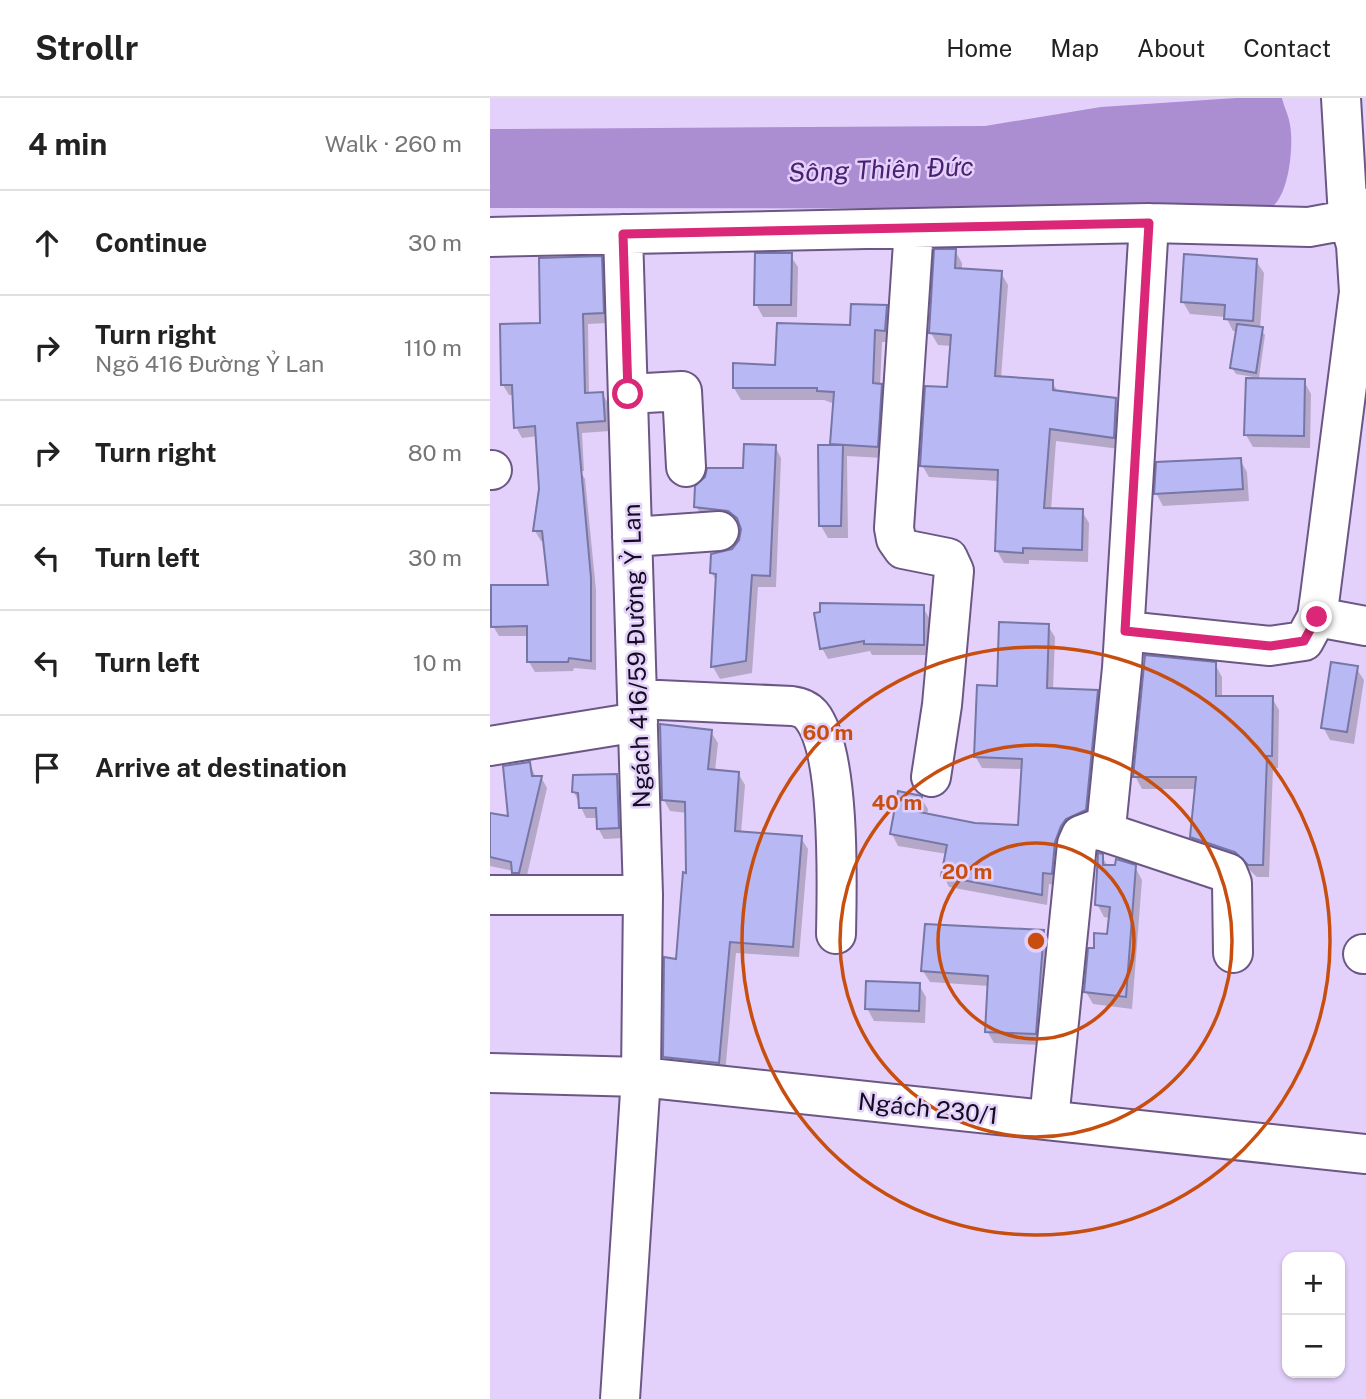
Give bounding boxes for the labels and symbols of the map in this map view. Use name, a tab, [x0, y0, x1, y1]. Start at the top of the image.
water label: Sông Thiên Đức	[788, 150, 974, 188]
route start	[612, 378, 643, 409]
street label: Ngách 416/59 Đường Ỷ Lan	[616, 503, 655, 809]
route end	[1301, 601, 1332, 632]
text: 60 m	[803, 720, 853, 745]
text: 40 m	[872, 790, 922, 815]
text: 20 m	[942, 859, 992, 884]
centre of rings	[1024, 929, 1048, 953]
street label: Ngách 230/1	[857, 1087, 999, 1129]

